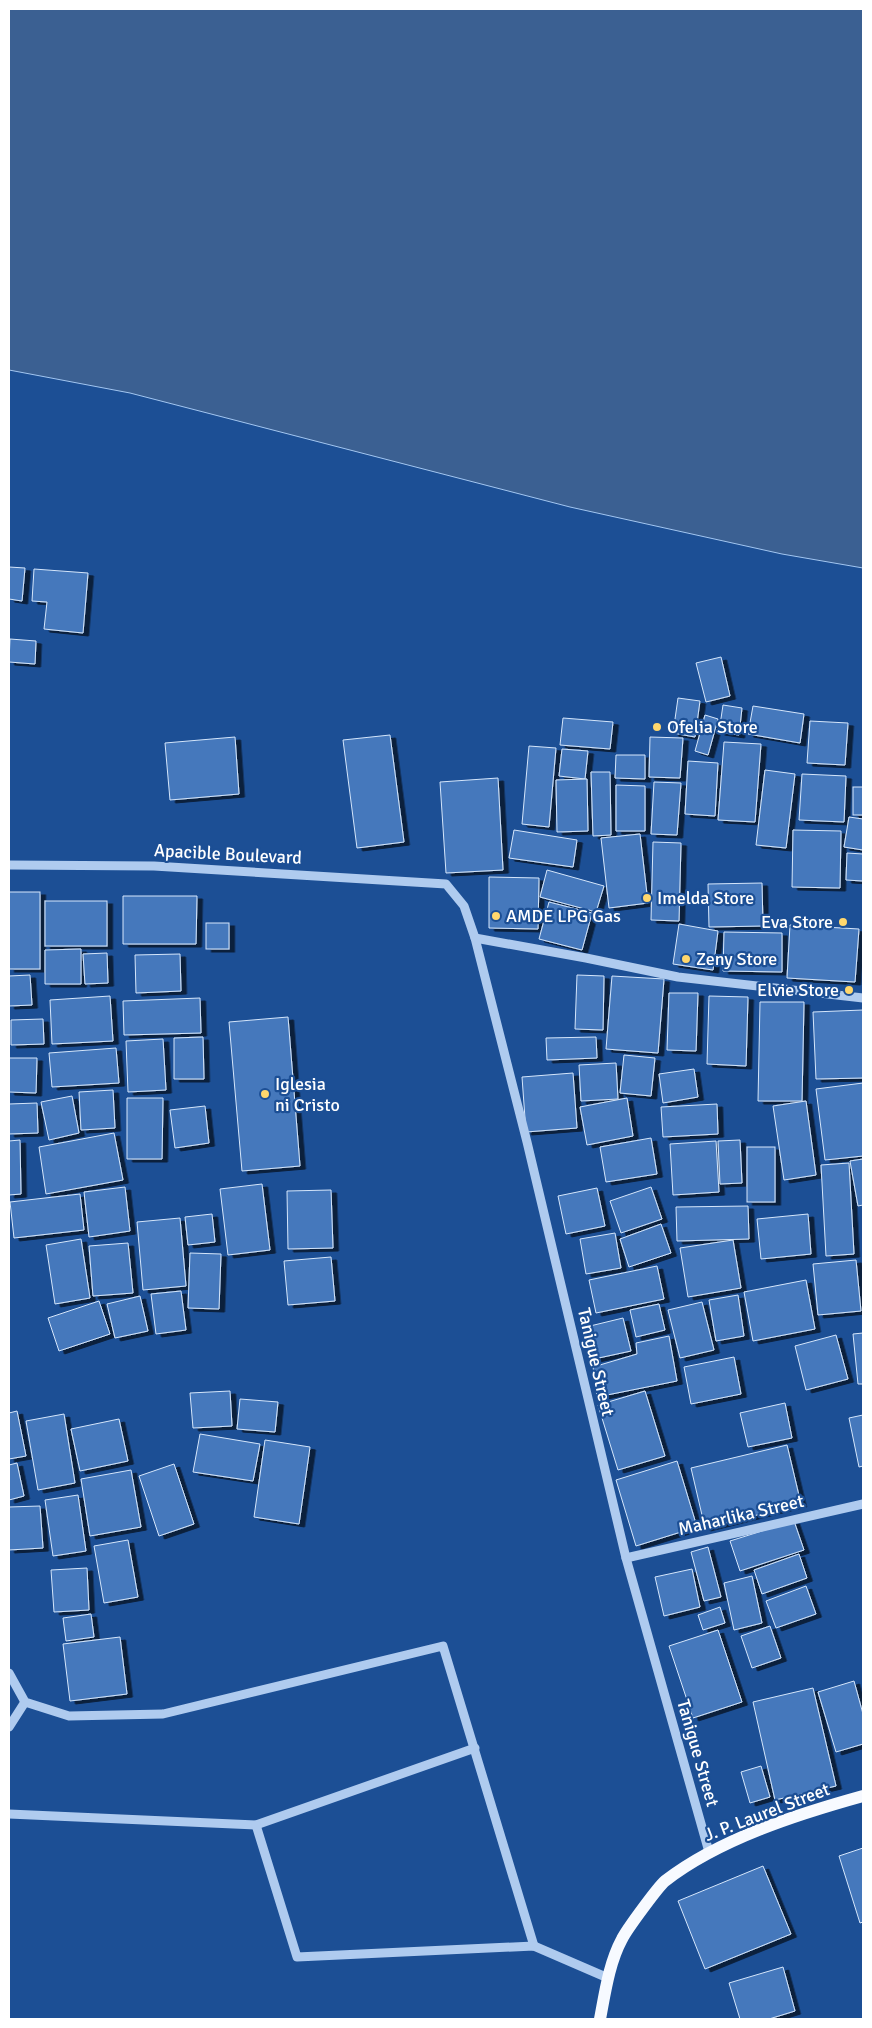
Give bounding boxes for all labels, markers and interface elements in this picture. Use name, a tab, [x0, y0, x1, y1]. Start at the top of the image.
place label: Ofelia Store	[667, 716, 758, 738]
marker: Ofelia Store	[651, 721, 663, 733]
street label: Apacible Boulevard	[154, 839, 302, 869]
place label: Imelda Store	[657, 887, 754, 909]
marker: Imelda Store	[641, 892, 653, 904]
place label: AMDE LPG Gas	[506, 905, 621, 927]
marker: AMDE LPG Gas	[490, 910, 502, 922]
place label: Eva Store	[761, 911, 833, 933]
marker: Eva Store	[837, 916, 849, 928]
place label: Zeny Store	[696, 948, 777, 970]
marker: Zeny Store	[680, 953, 692, 965]
place label: Elvie Store	[757, 979, 839, 1001]
marker: Elvie Store	[843, 984, 855, 996]
place label: Iglesia ni Cristo	[275, 1073, 340, 1116]
marker: Iglesia ni Cristo	[259, 1088, 271, 1100]
street label: Tanigue Street	[573, 1306, 619, 1418]
street label: Maharlika Street	[676, 1490, 806, 1540]
street label: Tanigue Street	[672, 1697, 724, 1809]
street label: J. P. Laurel Street	[701, 1778, 833, 1846]

